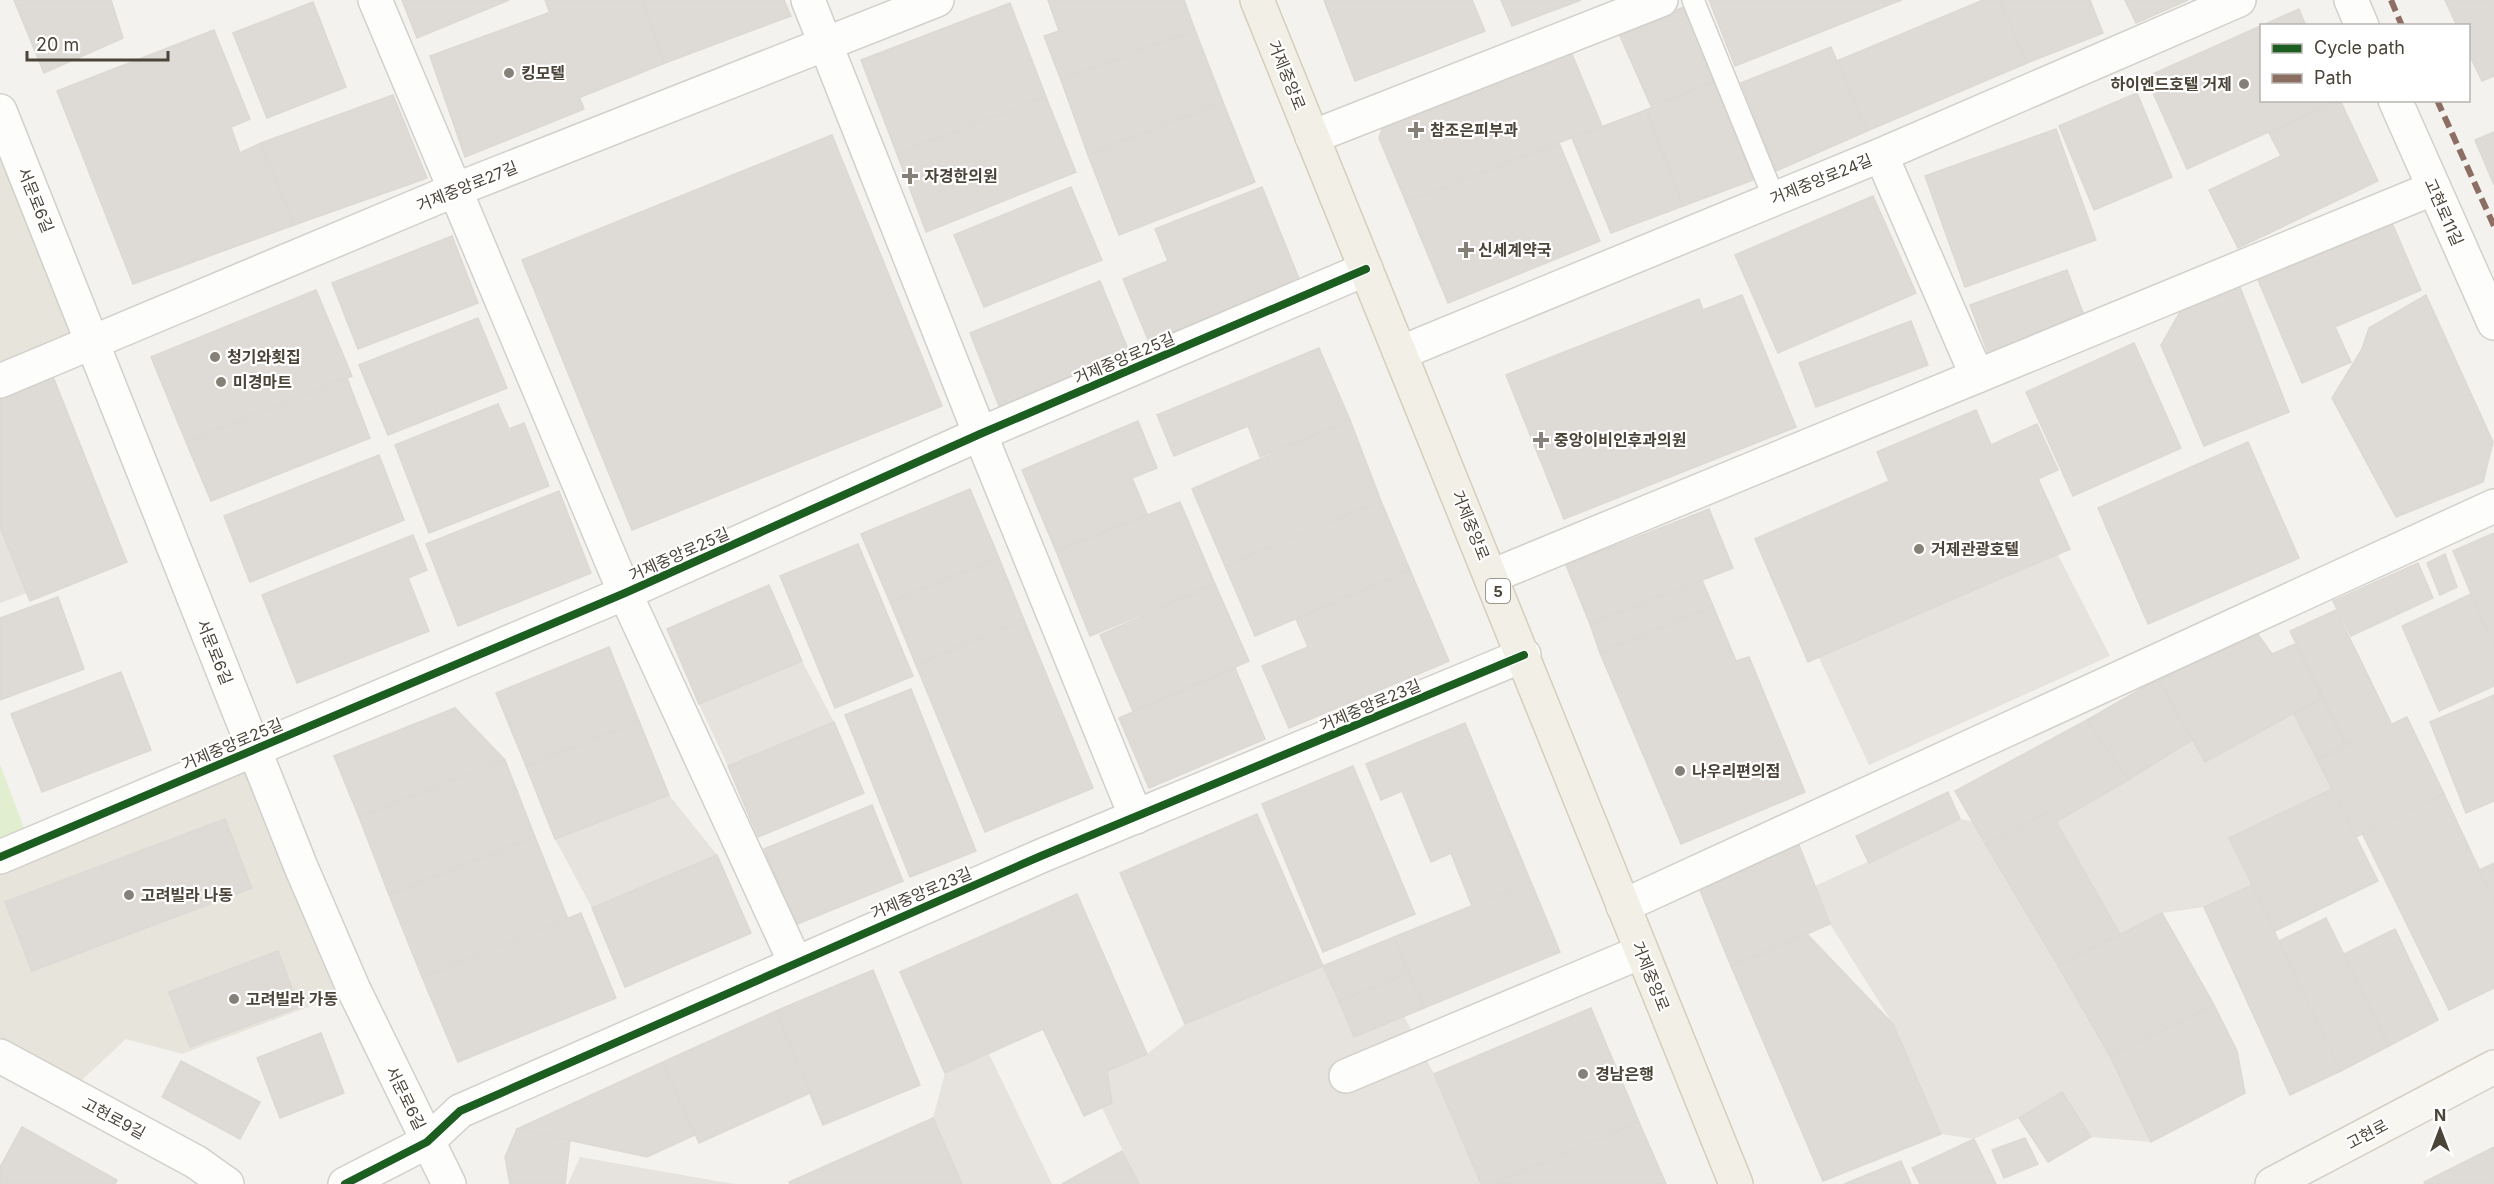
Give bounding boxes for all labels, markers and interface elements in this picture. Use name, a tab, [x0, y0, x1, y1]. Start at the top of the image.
scale bar	[27, 24, 168, 62]
legend	[2260, 24, 2470, 102]
text: 20 m	[36, 34, 79, 55]
street label: 거제중앙로	[1264, 37, 1310, 113]
text: Cycle path	[2314, 37, 2405, 58]
place label: 킹모텔	[521, 63, 565, 83]
marker: 킹모텔	[502, 66, 516, 80]
text: Path	[2314, 67, 2352, 88]
place label: 하이엔드호텔 거제	[2110, 74, 2232, 94]
marker: 하이엔드호텔 거제	[2237, 77, 2251, 91]
place label: 참조은피부과	[1430, 120, 1518, 140]
marker: 참조은피부과	[1407, 121, 1425, 139]
street label: 거제중앙로24길	[1767, 149, 1875, 209]
street label: 거제중앙로27길	[414, 157, 520, 215]
street label: 서문로6길	[14, 164, 58, 236]
place label: 자경한의원	[924, 166, 998, 186]
marker: 자경한의원	[901, 167, 919, 185]
street label: 고현로11길	[2420, 175, 2468, 249]
place label: 신세계약국	[1478, 240, 1552, 260]
marker: 신세계약국	[1459, 243, 1473, 257]
street label: 거제중앙로25길	[1070, 328, 1178, 388]
place label: 청기와횟집	[227, 347, 301, 367]
marker: 청기와횟집	[208, 350, 222, 364]
place label: 미경마트	[233, 372, 292, 392]
marker: 미경마트	[214, 375, 228, 389]
place label: 중앙이비인후과의원	[1554, 430, 1686, 450]
marker: 중앙이비인후과의원	[1532, 431, 1550, 449]
street label: 거제중앙로	[1448, 487, 1494, 563]
street label: 거제중앙로25길	[626, 523, 732, 585]
place label: 거제관광호텔	[1931, 539, 2019, 559]
marker: 거제관광호텔	[1912, 542, 1926, 556]
road number: 5	[1486, 579, 1510, 603]
street label: 서문로6길	[193, 616, 237, 688]
street label: 거제중앙로23길	[1316, 675, 1424, 735]
street label: 거제중앙로25길	[178, 714, 286, 774]
place label: 나우리편의점	[1692, 761, 1780, 781]
marker: 나우리편의점	[1673, 764, 1687, 778]
street label: 거제중앙로23길	[867, 863, 975, 923]
place label: 고려빌라 나동	[141, 885, 233, 905]
marker: 고려빌라 나동	[122, 888, 136, 902]
street label: 거제중앙로	[1628, 938, 1674, 1014]
place label: 고려빌라 가동	[246, 989, 338, 1009]
marker: 고려빌라 가동	[227, 992, 241, 1006]
street label: 서문로6길	[382, 1063, 430, 1133]
place label: 경남은행	[1595, 1064, 1654, 1084]
marker: 경남은행	[1576, 1067, 1590, 1081]
street label: 고현로9길	[79, 1093, 149, 1143]
north arrow	[2410, 1100, 2470, 1160]
text: N	[2434, 1105, 2446, 1125]
street label: 고현로	[2343, 1115, 2391, 1153]

